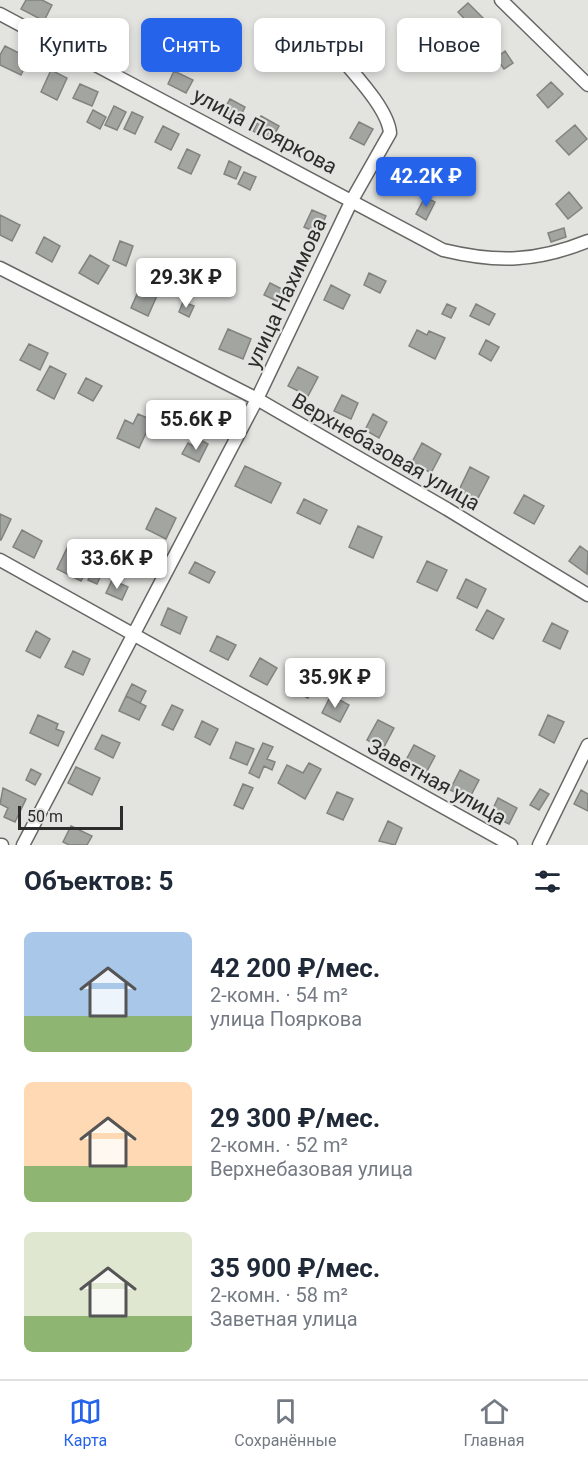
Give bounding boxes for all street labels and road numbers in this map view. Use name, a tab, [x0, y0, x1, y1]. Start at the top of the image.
street label: улица Пояркова	[189, 83, 341, 179]
street label: улица Нахимова	[241, 214, 331, 372]
street label: Верхнебазовая улица	[288, 388, 484, 516]
street label: Заветная улица	[363, 734, 511, 830]

